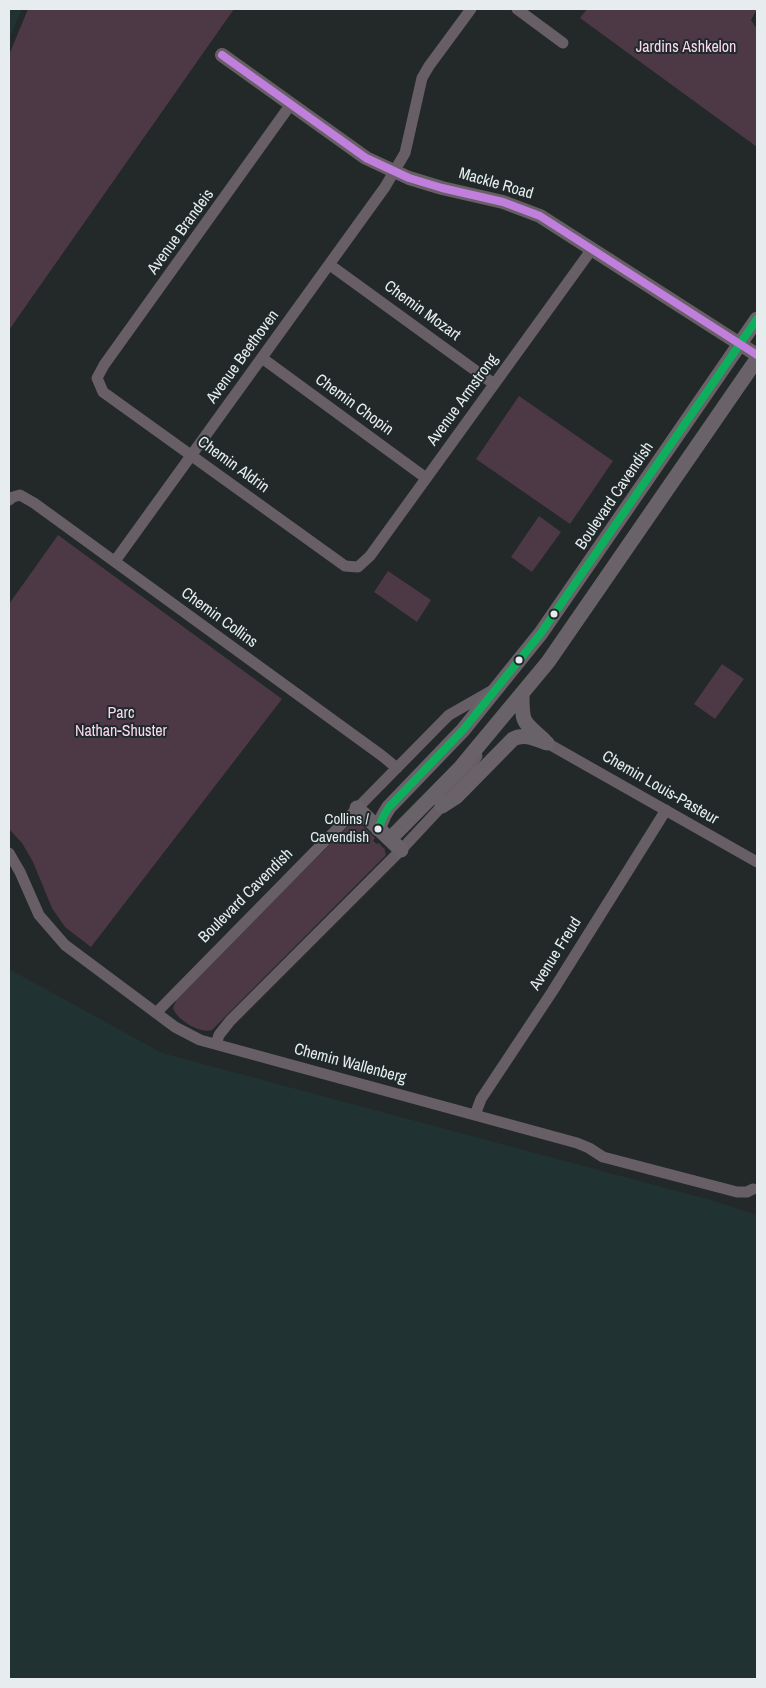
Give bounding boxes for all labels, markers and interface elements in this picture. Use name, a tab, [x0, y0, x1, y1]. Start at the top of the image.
park label: Jardins Ashkelon	[636, 38, 736, 58]
street label: Mackle Road	[457, 164, 535, 204]
street label: Avenue Brandeis	[144, 186, 218, 278]
street label: Chemin Mozart	[380, 277, 464, 345]
street label: Avenue Beethoven	[203, 307, 283, 407]
street label: Avenue Armstrong	[423, 350, 503, 450]
street label: Chemin Chopin	[311, 370, 397, 440]
street label: Chemin Aldrin	[193, 433, 273, 497]
street label: Boulevard Cavendish	[572, 439, 658, 553]
street label: Chemin Collins	[177, 584, 261, 652]
unlabelled marker	[549, 609, 559, 619]
unlabelled marker	[514, 655, 524, 665]
park label: Parc Nathan-Shuster	[75, 704, 167, 742]
street label: Chemin Louis-Pasteur	[598, 747, 722, 829]
place label: Collins / Cavendish	[310, 811, 369, 846]
marker: Collins / Cavendish	[373, 824, 383, 834]
street label: Boulevard Cavendish	[195, 845, 297, 947]
street label: Avenue Freud	[526, 914, 586, 994]
street label: Chemin Wallenberg	[292, 1040, 408, 1088]

